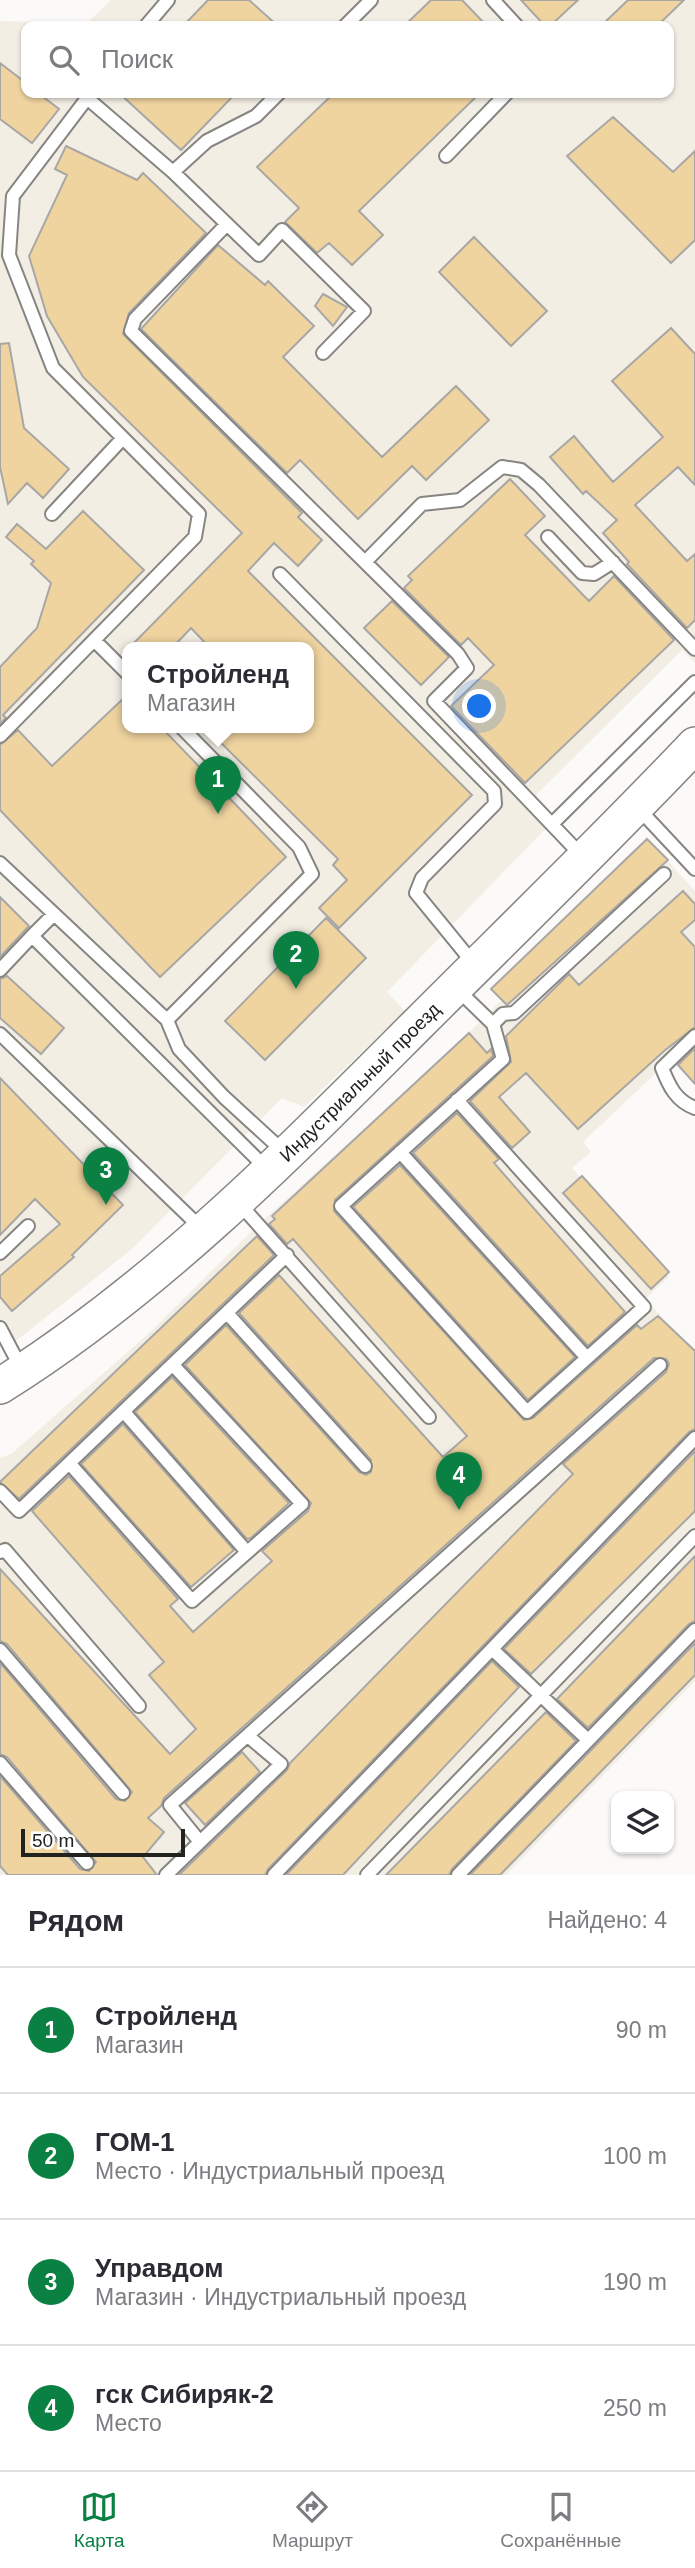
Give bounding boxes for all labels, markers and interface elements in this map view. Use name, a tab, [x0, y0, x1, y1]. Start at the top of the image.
search box	[21, 21, 674, 98]
icon: search	[45, 41, 83, 79]
text: Поиск	[101, 44, 173, 74]
popup	[122, 642, 314, 733]
text: Стройленд	[147, 659, 289, 689]
your location	[462, 689, 496, 723]
text: Магазин	[147, 690, 236, 716]
pin: 1	[195, 756, 241, 814]
pin: 2	[273, 931, 319, 989]
street label: Индустриальный проезд	[276, 999, 444, 1166]
pin: 3	[83, 1147, 129, 1205]
pin: 4	[436, 1452, 482, 1510]
map controls	[611, 1791, 674, 1854]
button: layers	[611, 1791, 674, 1854]
scale bar	[21, 1826, 186, 1858]
text: 50 m	[32, 1830, 74, 1851]
text: Рядом	[28, 1904, 124, 1937]
text: Найдено: 4	[547, 1907, 667, 1933]
text: Стройленд	[95, 2001, 237, 2031]
text: 1	[45, 2017, 57, 2043]
text: 90 m	[616, 2017, 667, 2043]
text: Магазин	[95, 2032, 184, 2058]
text: ГОМ-1	[95, 2127, 174, 2157]
text: 2	[45, 2143, 57, 2169]
text: 100 m	[603, 2143, 667, 2169]
text: Место · Индустриальный проезд	[95, 2158, 444, 2184]
text: Управдом	[95, 2253, 224, 2283]
text: 3	[45, 2269, 57, 2295]
text: 190 m	[603, 2269, 667, 2295]
text: Магазин · Индустриальный проезд	[95, 2284, 466, 2310]
text: гск Сибиряк-2	[95, 2379, 274, 2409]
text: 4	[45, 2395, 57, 2421]
text: 250 m	[603, 2395, 667, 2421]
text: Место	[95, 2410, 162, 2436]
tab: Карта	[74, 2488, 125, 2552]
tab: Маршрут	[272, 2488, 353, 2552]
tab: Сохранённые	[500, 2488, 621, 2552]

